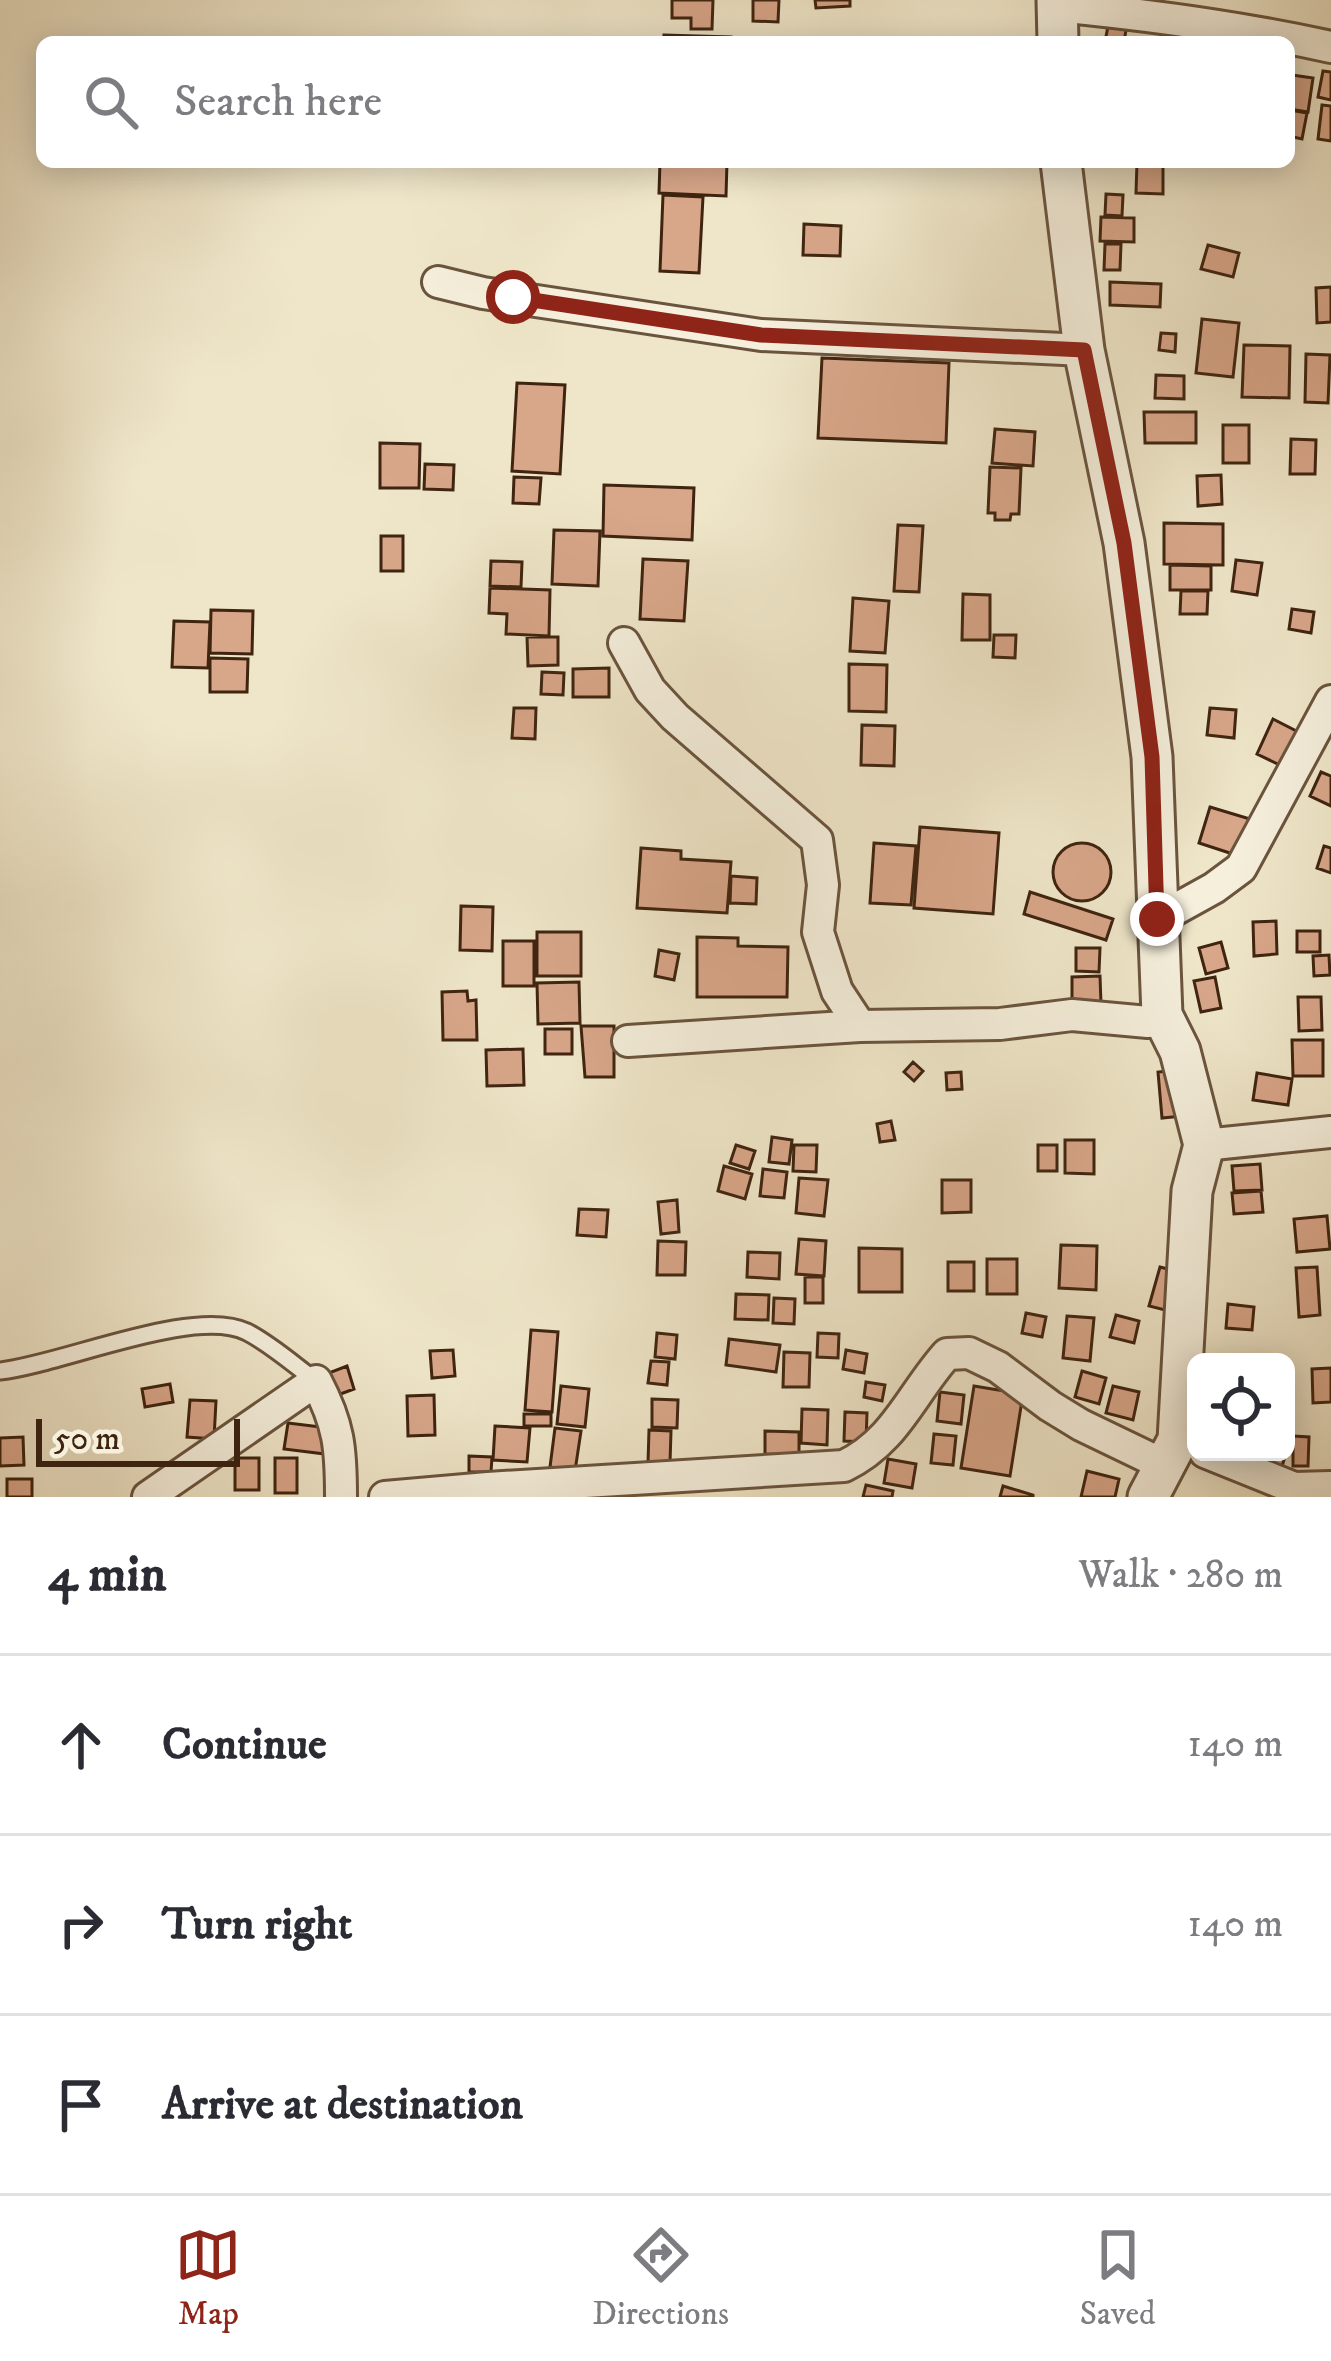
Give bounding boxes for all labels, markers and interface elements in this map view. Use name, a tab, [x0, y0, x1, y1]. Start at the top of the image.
search box	[36, 36, 1295, 168]
icon: search	[78, 69, 144, 135]
text: Search here	[174, 74, 382, 130]
route start	[486, 270, 540, 324]
route end	[1130, 892, 1184, 946]
map controls	[1187, 1353, 1295, 1461]
button: locate	[1187, 1353, 1295, 1461]
scale bar	[36, 1413, 240, 1466]
text: 50 m	[54, 1419, 120, 1460]
text: 4 min	[48, 1543, 166, 1607]
text: Walk · 280 m	[1079, 1551, 1283, 1600]
icon: ahead	[48, 1712, 114, 1778]
text: Continue	[162, 1717, 327, 1773]
text: 140 m	[1188, 1720, 1283, 1769]
icon: right	[48, 1892, 114, 1958]
text: Turn right	[162, 1897, 352, 1953]
text: 140 m	[1188, 1900, 1283, 1949]
icon: arrive	[48, 2072, 114, 2138]
text: Arrive at destination	[162, 2077, 523, 2133]
tab: Map	[175, 2222, 241, 2335]
tab: Directions	[592, 2222, 729, 2335]
tab: Saved	[1080, 2222, 1156, 2335]

